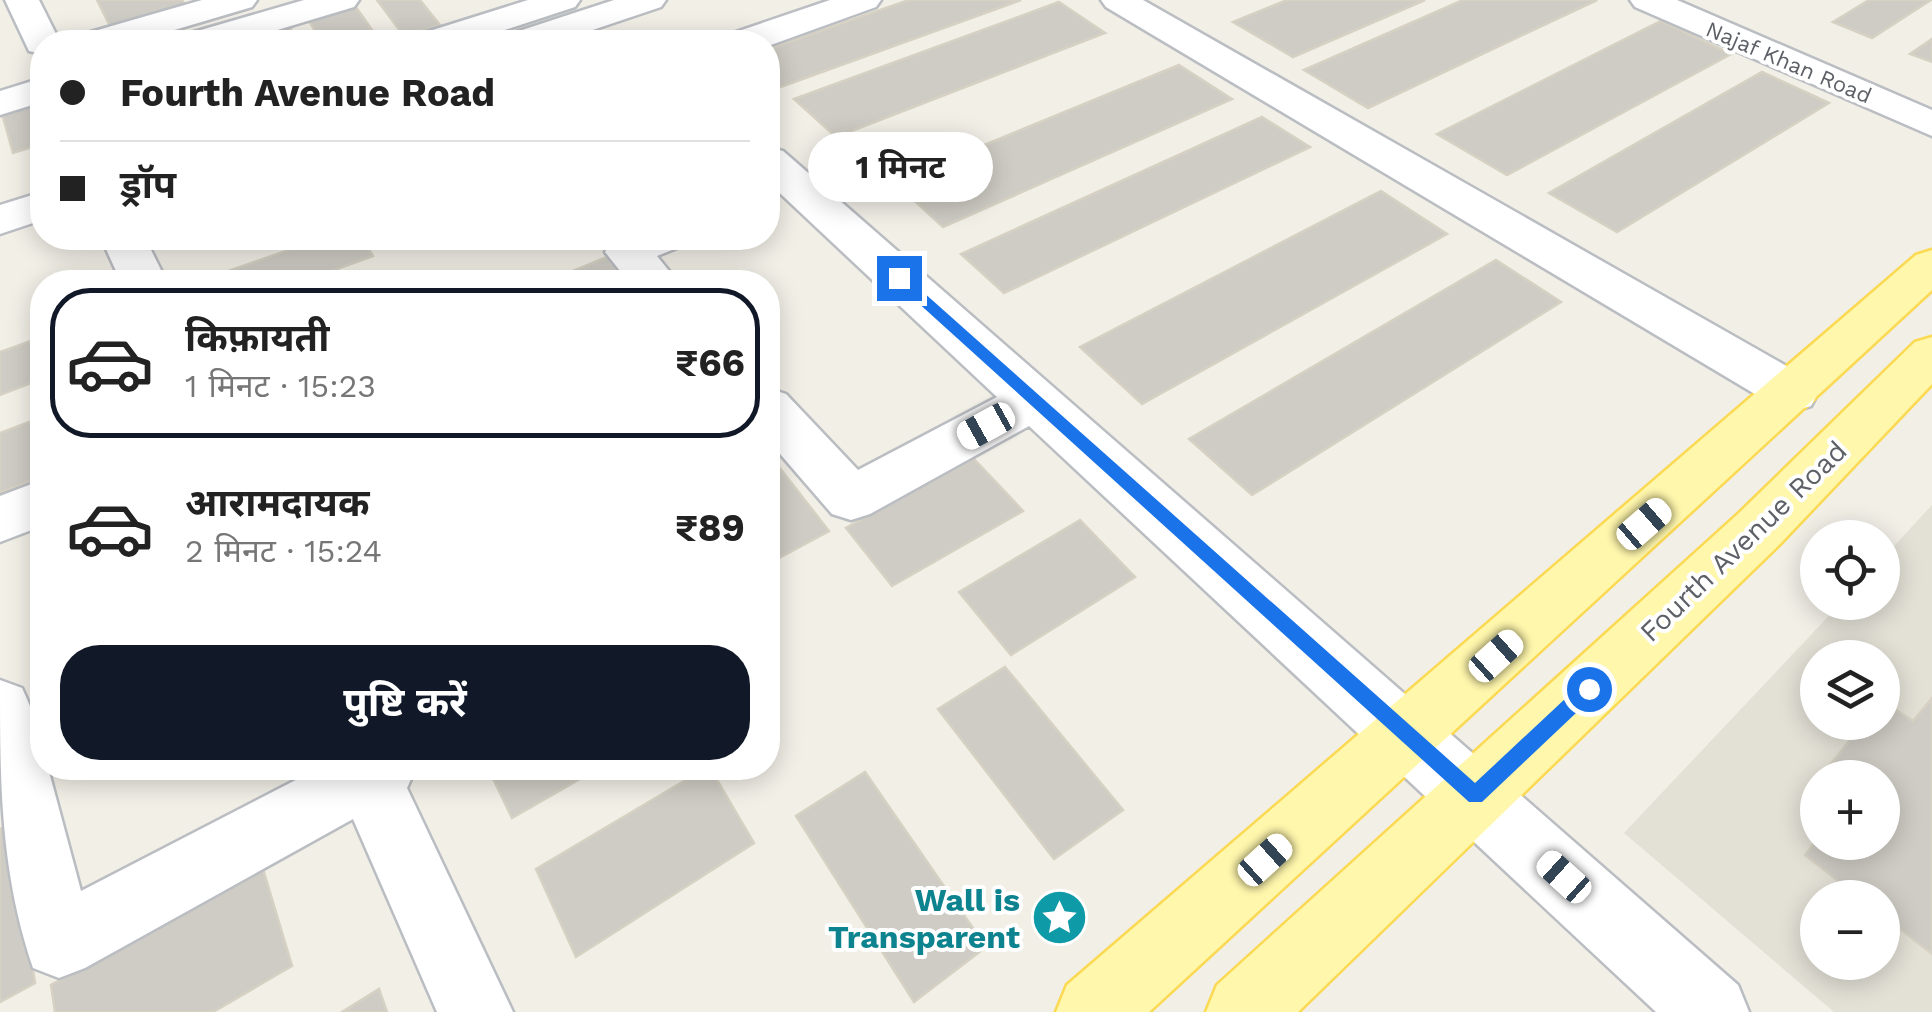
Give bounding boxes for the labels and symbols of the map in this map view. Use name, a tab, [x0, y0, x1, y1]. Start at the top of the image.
street label: Najaf Khan Road	[1702, 16, 1875, 109]
callout: 1 मिनट	[806, 133, 992, 203]
route end	[877, 256, 922, 301]
car	[952, 398, 1020, 454]
street label: Fourth Avenue Road	[1633, 434, 1854, 649]
car	[1612, 493, 1676, 555]
car	[1464, 625, 1528, 687]
route start	[1567, 667, 1612, 712]
car	[1233, 829, 1297, 891]
car	[1532, 846, 1596, 908]
place label: Wall is Transparent	[828, 881, 1020, 956]
place icon: Wall is Transparent	[1029, 888, 1089, 948]

